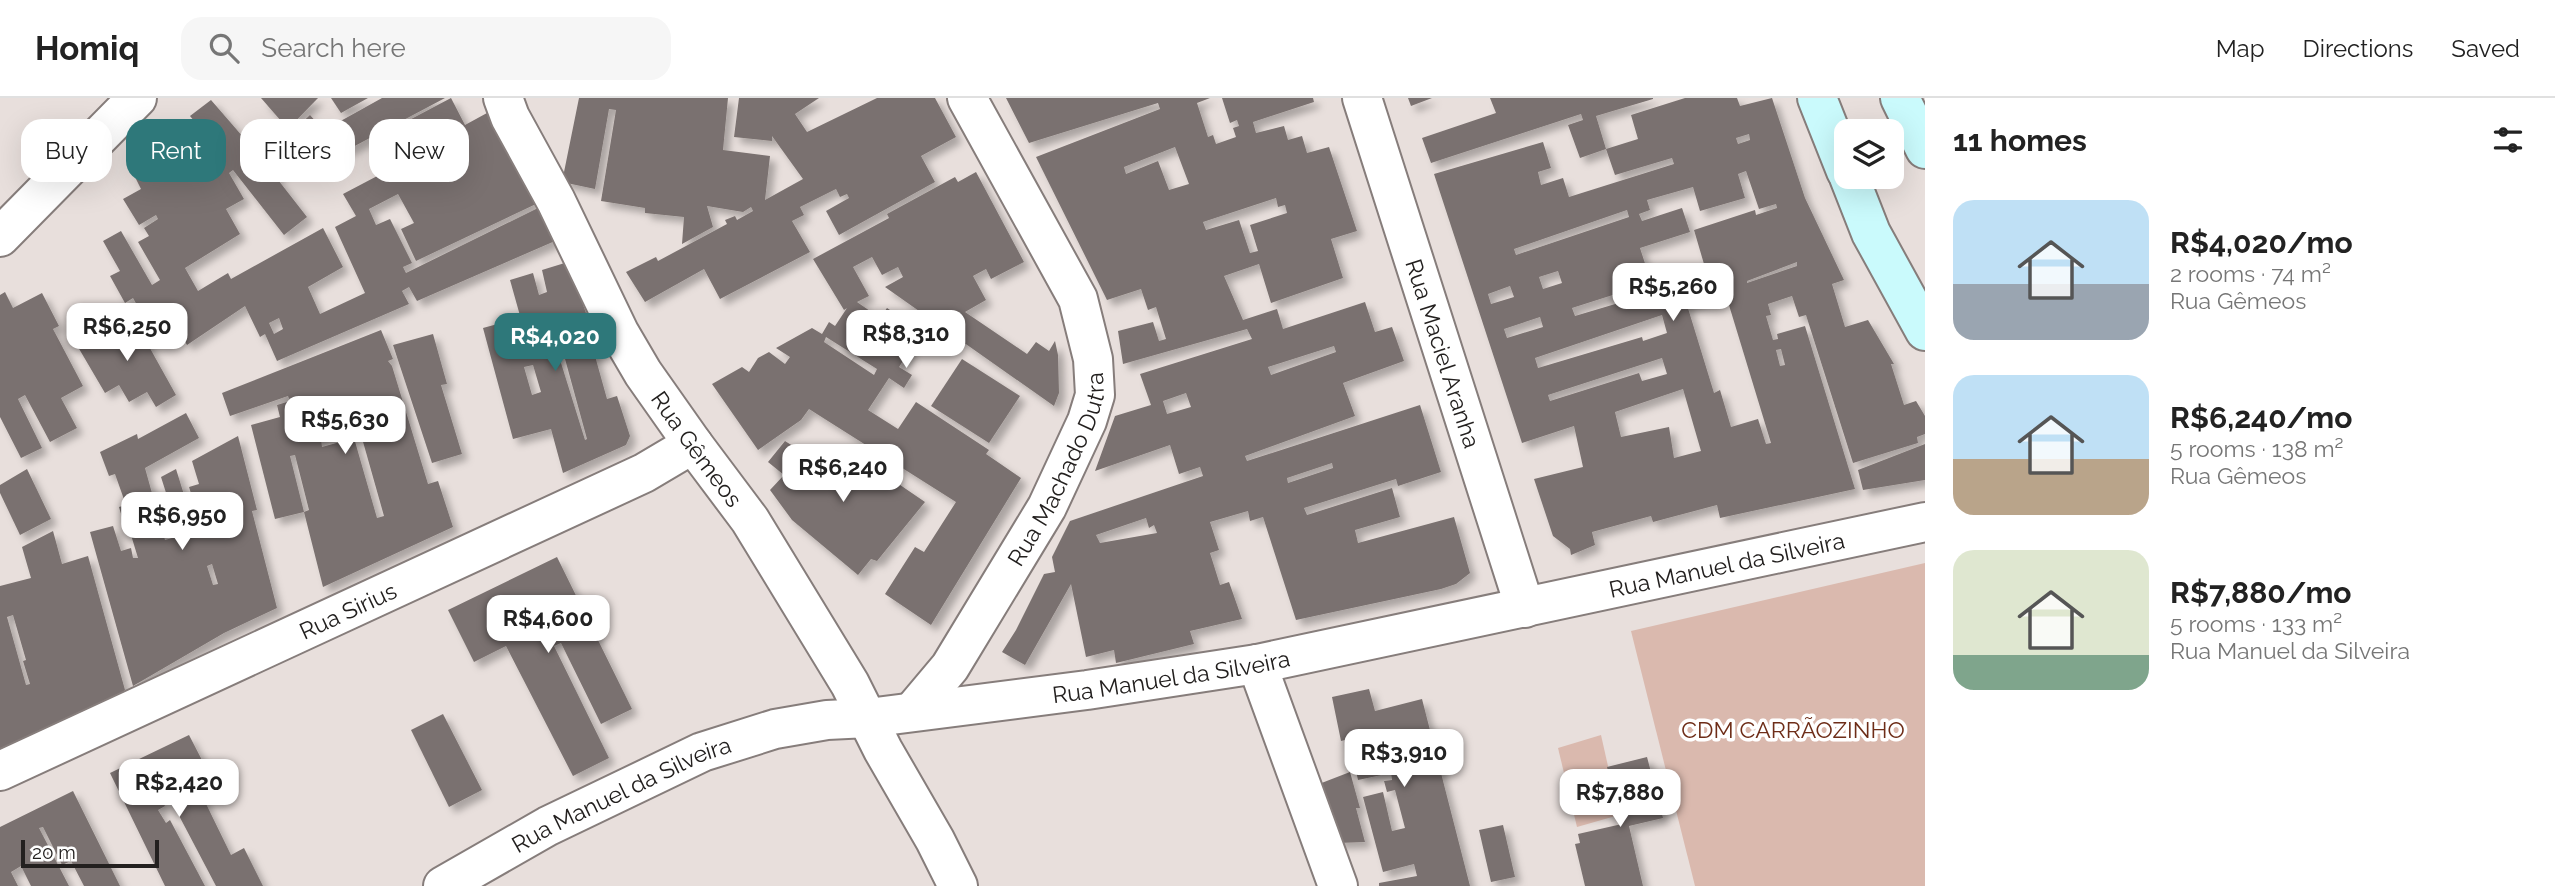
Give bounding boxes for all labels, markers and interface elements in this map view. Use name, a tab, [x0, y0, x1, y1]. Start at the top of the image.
search box	[181, 17, 671, 80]
text: Homiq	[35, 29, 139, 68]
icon: search	[205, 29, 243, 67]
text: Search here	[261, 33, 406, 63]
text: Map	[2216, 34, 2265, 63]
text: Directions	[2303, 34, 2413, 63]
text: Saved	[2451, 34, 2520, 63]
chip: Buy	[21, 119, 112, 182]
chip: Rent	[126, 119, 226, 182]
chip: Filters	[240, 119, 355, 182]
chip: New	[369, 119, 469, 182]
map controls	[1834, 119, 1904, 189]
button: layers	[1834, 119, 1904, 189]
icon: filters	[2489, 121, 2527, 159]
text: 11 homes	[1953, 123, 2087, 158]
text: R$4,020/mo	[2170, 225, 2353, 260]
icon: home	[2009, 228, 2093, 312]
street label: Rua Maciel Aranha	[1401, 255, 1486, 451]
text: 2 rooms · 74 m²	[2170, 260, 2331, 287]
pin: R$5,260	[1608, 264, 1738, 323]
text: R$5,260	[1628, 272, 1718, 299]
text: Rua Gêmeos	[2170, 287, 2306, 314]
pin: R$6,250	[62, 303, 192, 363]
pin: R$8,310	[841, 310, 971, 370]
text: R$6,250	[82, 312, 172, 339]
pin: R$4,020	[490, 314, 620, 373]
text: R$8,310	[862, 319, 950, 346]
text: R$4,020	[510, 322, 600, 349]
street label: Rua Machado Dutra	[1001, 372, 1109, 570]
street label: Rua Gêmeos	[646, 386, 748, 512]
pin: R$5,630	[280, 396, 410, 456]
text: R$6,240/mo	[2170, 400, 2352, 435]
icon: home	[2009, 403, 2093, 487]
text: R$5,630	[301, 405, 389, 432]
text: 5 rooms · 138 m²	[2170, 435, 2344, 462]
pin: R$6,240	[778, 444, 908, 504]
text: R$6,240	[798, 453, 888, 480]
text: Rua Gêmeos	[2170, 462, 2306, 489]
pin: R$6,950	[117, 492, 247, 552]
text: R$6,950	[137, 501, 227, 528]
street label: Rua Manuel da Silveira	[1606, 526, 1847, 602]
text: R$7,880/mo	[2170, 575, 2352, 610]
street label: Rua Sirius	[295, 576, 400, 644]
icon: home	[2009, 578, 2093, 662]
pin: R$4,600	[483, 596, 613, 655]
text: R$4,600	[503, 604, 593, 631]
text: 5 rooms · 133 m²	[2170, 610, 2342, 637]
text: Rua Manuel da Silveira	[2170, 637, 2410, 664]
street label: Rua Manuel da Silveira	[1051, 644, 1292, 708]
park label: CDM CARRÃOZINHO	[1681, 716, 1905, 743]
street label: Rua Manuel da Silveira	[507, 730, 734, 858]
pin: R$3,910	[1339, 730, 1469, 789]
text: R$3,910	[1361, 738, 1447, 765]
pin: R$2,420	[114, 760, 244, 819]
text: R$2,420	[135, 768, 223, 795]
pin: R$7,880	[1555, 770, 1685, 829]
text: R$7,880	[1576, 778, 1664, 805]
scale bar	[21, 837, 159, 869]
text: 20 m	[32, 841, 76, 863]

